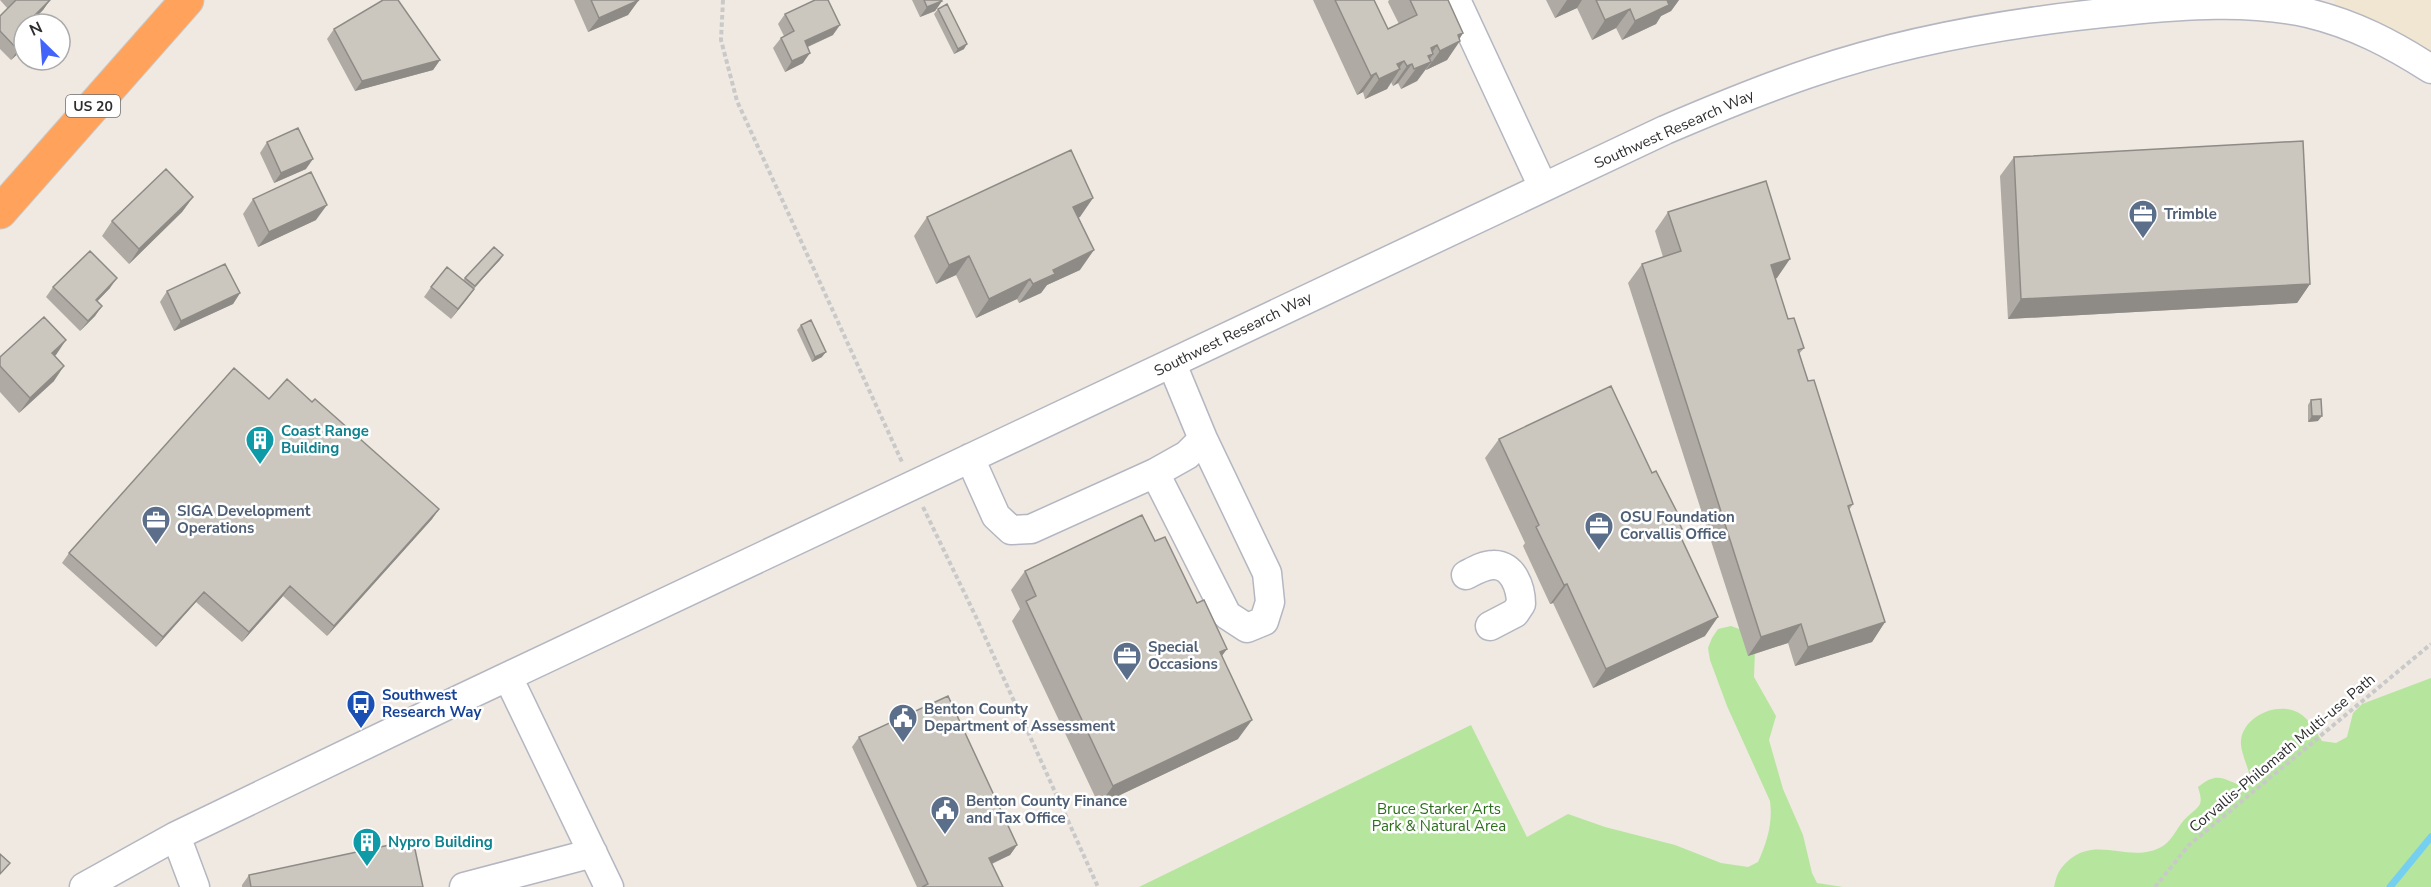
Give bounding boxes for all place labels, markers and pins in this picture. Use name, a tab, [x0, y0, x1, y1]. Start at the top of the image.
office icon: Trimble	[2127, 198, 2159, 240]
place label: Trimble	[2164, 204, 2217, 224]
place label: Coast Range Building	[281, 421, 369, 458]
building icon: Coast Range Building	[244, 424, 276, 466]
place label: SIGA Development Operations	[177, 501, 311, 538]
office icon: SIGA Development Operations	[140, 504, 172, 546]
place label: OSU Foundation Corvallis Office	[1620, 507, 1735, 544]
office icon: OSU Foundation Corvallis Office	[1583, 510, 1615, 552]
place label: Special Occasions	[1148, 637, 1218, 674]
office icon: Special Occasions	[1111, 640, 1143, 682]
place label: Southwest Research Way	[382, 685, 481, 722]
bus stop icon: Southwest Research Way	[345, 688, 377, 730]
place label: Benton County Department of Assessment	[924, 699, 1115, 736]
public building icon: Benton County Department of Assessment	[887, 702, 919, 744]
place label: Benton County Finance and Tax Office	[966, 791, 1127, 828]
public building icon: Benton County Finance and Tax Office	[929, 794, 961, 836]
building icon: Nypro Building	[351, 826, 383, 868]
place label: Nypro Building	[388, 832, 493, 852]

